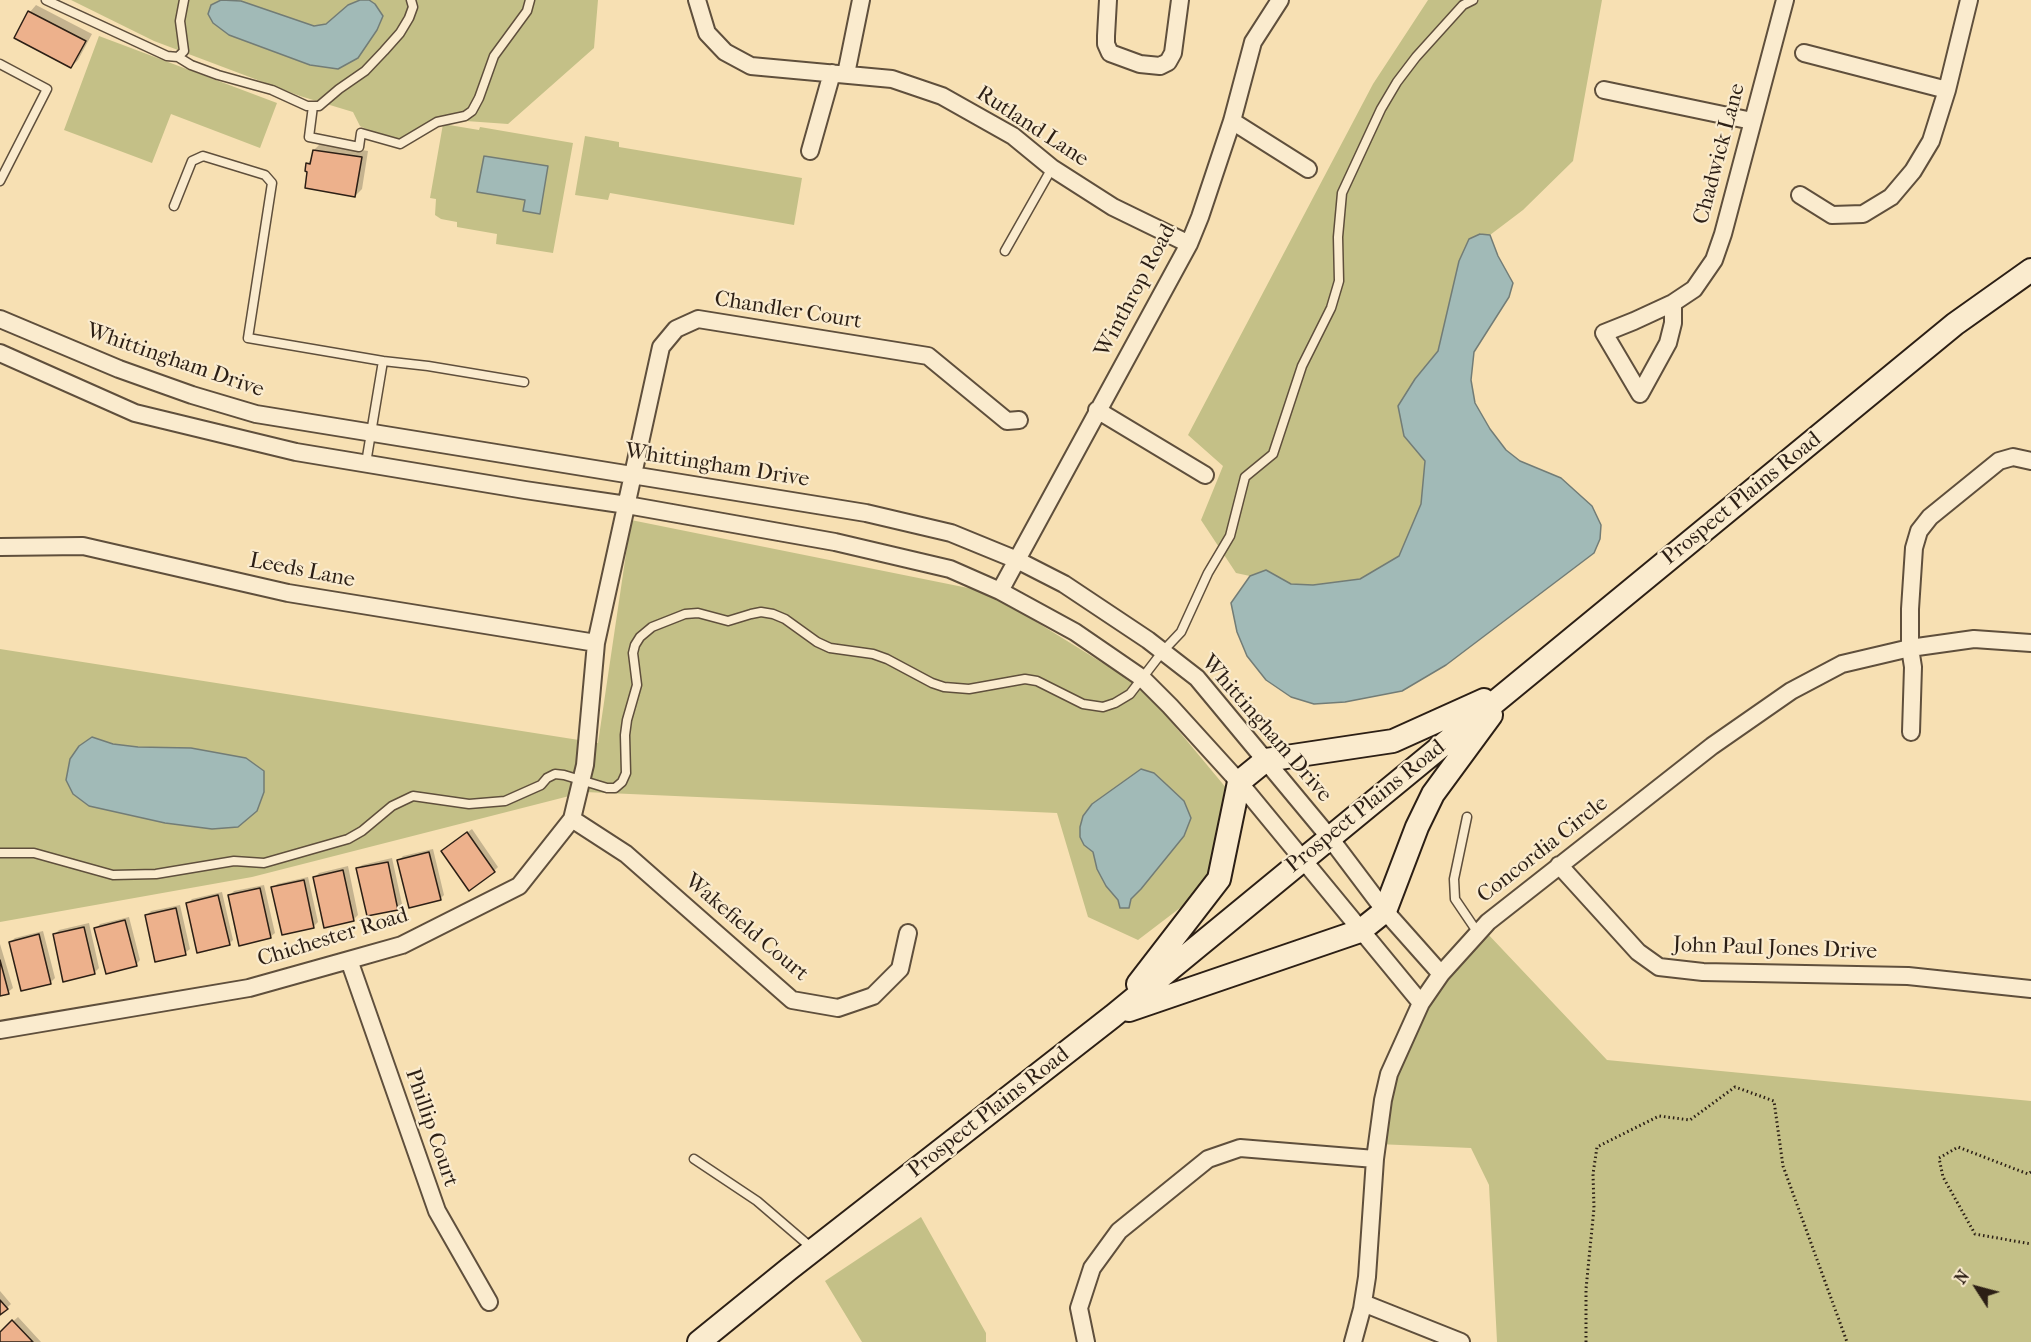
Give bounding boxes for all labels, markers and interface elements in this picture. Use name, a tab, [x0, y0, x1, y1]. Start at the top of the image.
street label: Rutland Lane	[971, 81, 1093, 173]
street label: Chadwick Lane	[1689, 81, 1751, 227]
street label: Winthrop Road	[1090, 220, 1182, 362]
street label: Chandler Court	[713, 286, 863, 336]
street label: Whittingham Drive	[83, 318, 267, 404]
street label: Prospect Plains Road	[1657, 427, 1827, 571]
street label: Whittingham Drive	[623, 438, 811, 494]
street label: Leeds Lane	[247, 548, 357, 594]
street label: Whittingham Drive	[1195, 650, 1337, 808]
street label: Prospect Plains Road	[1281, 735, 1451, 879]
street label: Concordia Circle	[1472, 791, 1614, 909]
street label: Wakefield Court	[679, 869, 813, 987]
street label: Chichester Road	[254, 903, 412, 973]
street label: John Paul Jones Drive	[1673, 932, 1877, 966]
street label: Prospect Plains Road	[903, 1042, 1075, 1184]
street label: Phillip Court	[398, 1066, 464, 1190]
north arrow	[1947, 1258, 2007, 1318]
text: N	[1951, 1267, 1973, 1288]

